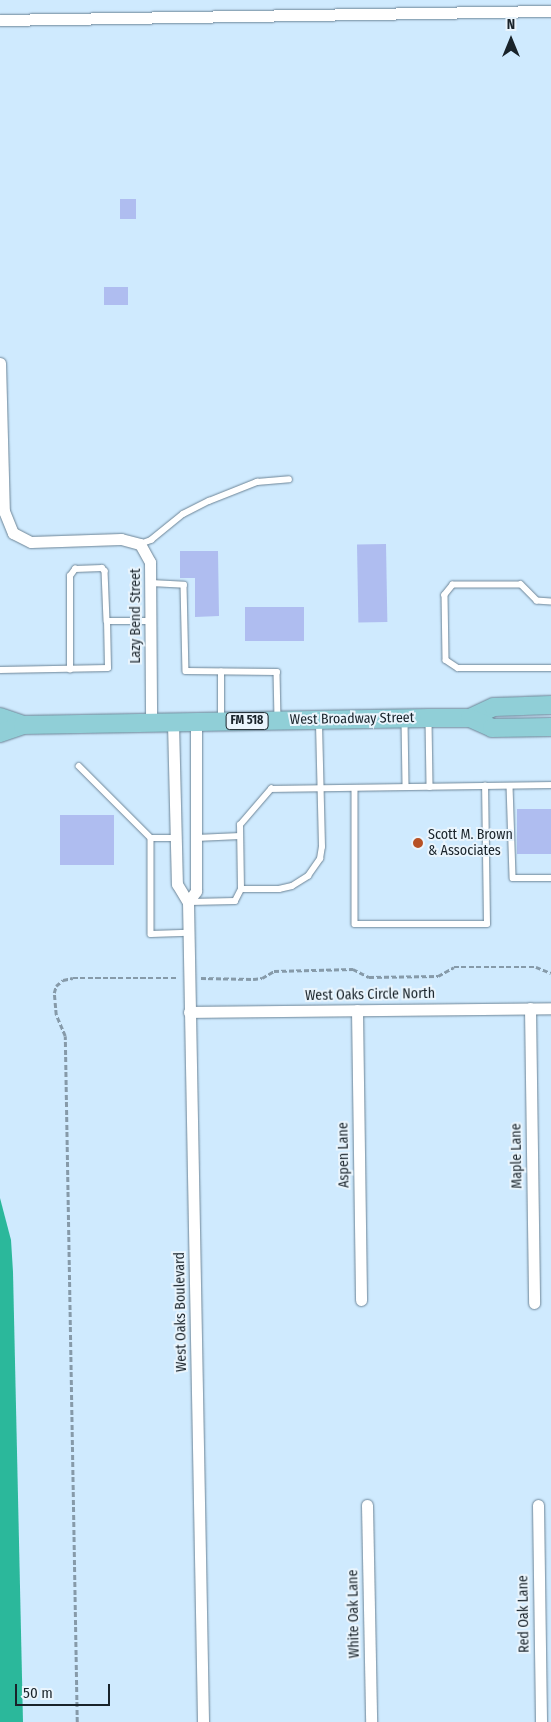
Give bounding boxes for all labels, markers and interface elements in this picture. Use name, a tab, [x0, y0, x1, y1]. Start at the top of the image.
north arrow	[486, 15, 536, 65]
text: N	[507, 16, 515, 33]
street label: Lazy Bend Street	[128, 568, 144, 664]
street label: West Broadway Street	[290, 710, 414, 728]
road number: FM 518	[224, 711, 270, 730]
place label: Scott M. Brown & Associates	[428, 827, 513, 860]
marker: Scott M. Brown & Associates	[412, 837, 424, 849]
street label: West Oaks Circle North	[305, 985, 435, 1005]
street label: Aspen Lane	[335, 1122, 353, 1188]
street label: Maple Lane	[508, 1123, 526, 1189]
street label: West Oaks Boulevard	[172, 1252, 190, 1372]
street label: White Oak Lane	[345, 1570, 363, 1658]
street label: Red Oak Lane	[515, 1575, 533, 1653]
scale bar	[18, 1674, 112, 1706]
text: 50 m	[23, 1684, 53, 1702]

